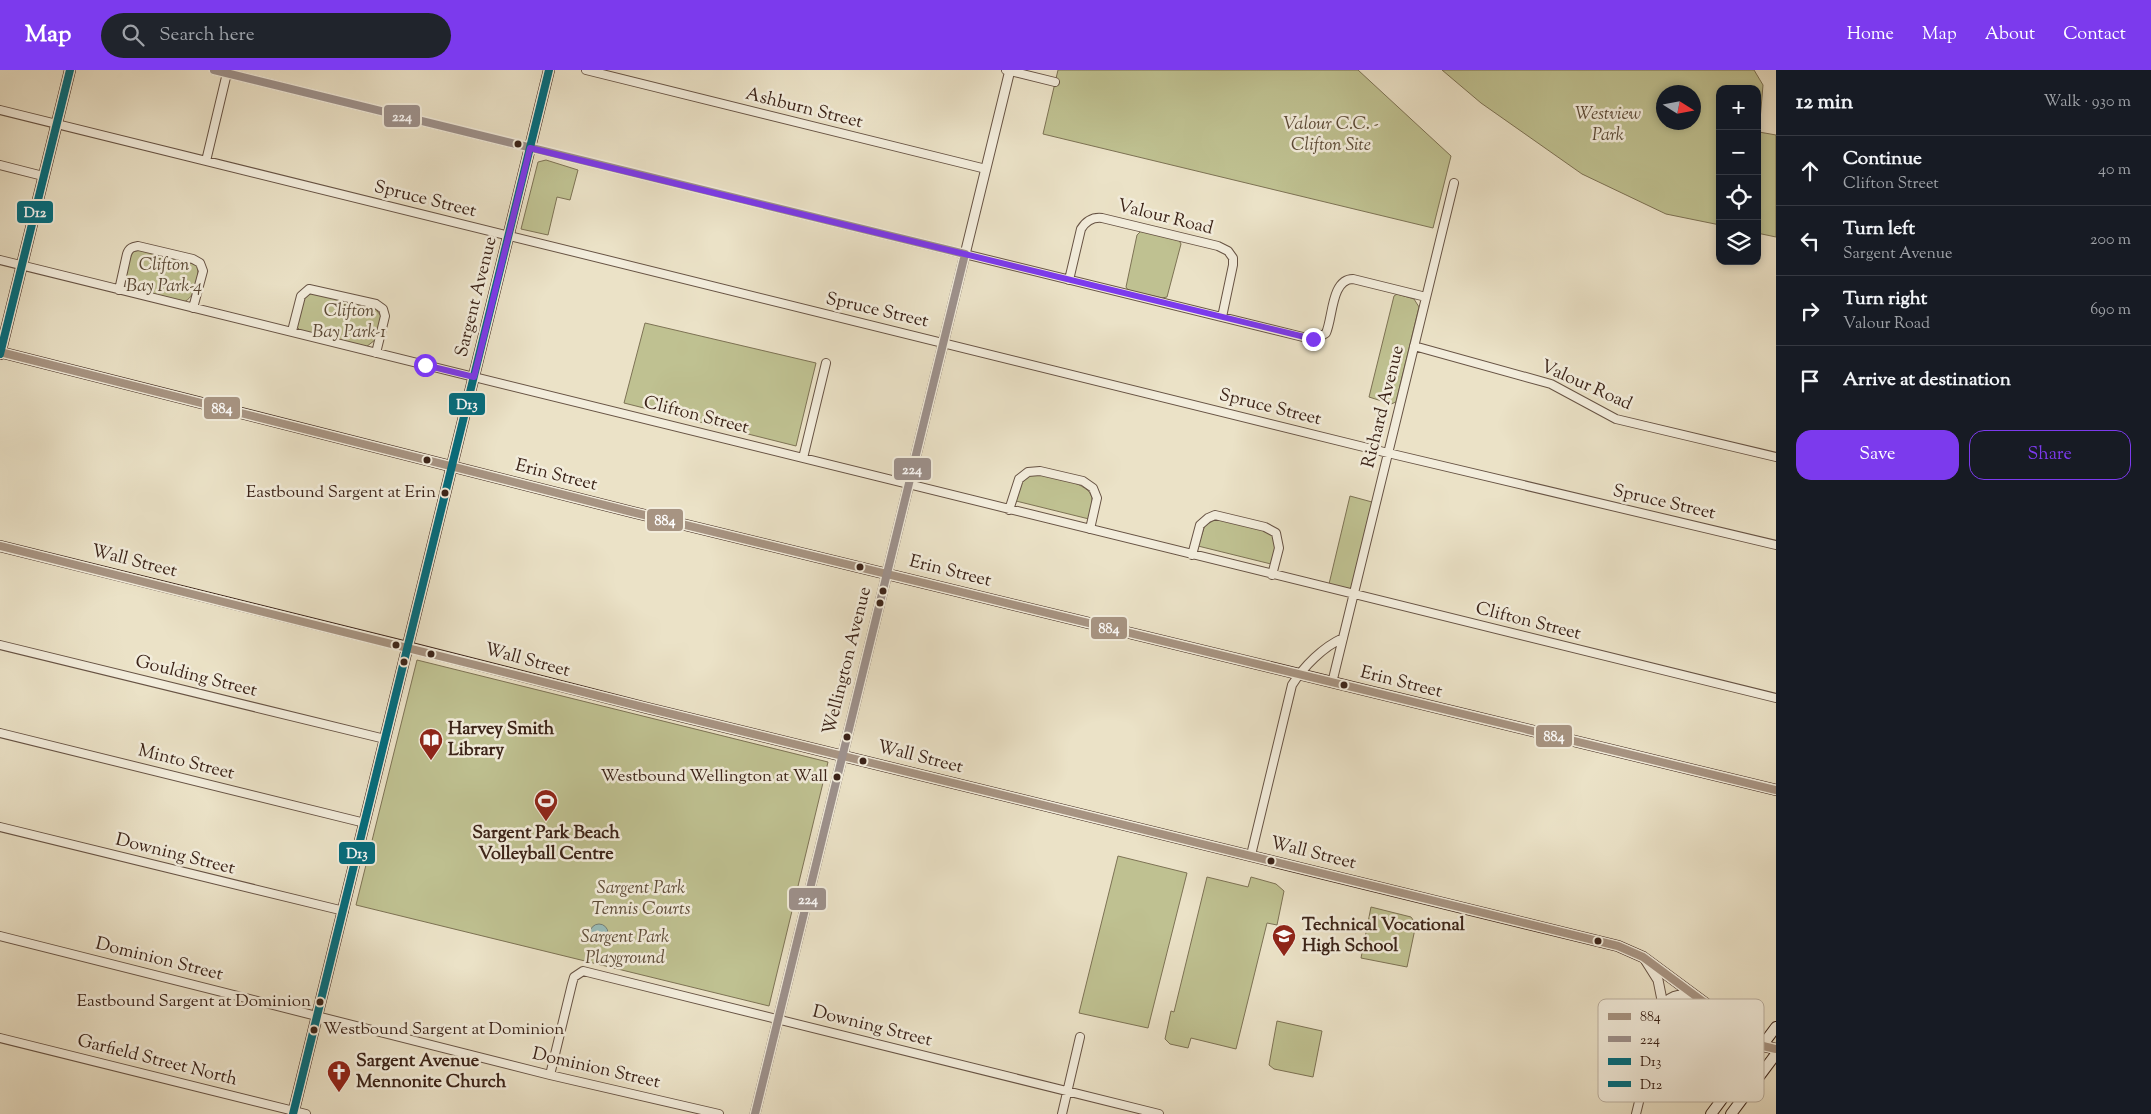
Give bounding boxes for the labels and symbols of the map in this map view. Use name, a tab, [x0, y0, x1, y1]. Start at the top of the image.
street label: Ashburn Street	[743, 82, 865, 136]
north arrow	[1656, 85, 1701, 130]
park label: Westview Park	[1575, 102, 1641, 149]
line badge: 224	[383, 104, 421, 128]
text: 224	[392, 108, 412, 128]
park label: Valour C.C. - Clifton Site	[1283, 112, 1379, 159]
unlabelled marker	[513, 139, 523, 149]
street label: Spruce Street	[371, 175, 479, 225]
street label: Valour Road	[1114, 194, 1216, 242]
line badge: D12	[16, 200, 54, 224]
text: D12	[24, 204, 47, 224]
street label: Sargent Avenue	[449, 234, 505, 360]
park label: Clifton Bay Park-4	[126, 253, 202, 300]
street label: Spruce Street	[823, 287, 931, 335]
park label: Clifton Bay Park-1	[312, 299, 386, 346]
route end	[1302, 328, 1325, 351]
street label: Richard Avenue	[1356, 343, 1412, 471]
route start	[414, 354, 437, 377]
street label: Valour Road	[1536, 354, 1636, 418]
street label: Spruce Street	[1216, 383, 1324, 433]
street label: Clifton Street	[641, 390, 751, 442]
line badge: D13	[448, 392, 486, 416]
line badge: 884	[203, 396, 241, 420]
text: D13	[456, 396, 478, 416]
text: 884	[212, 400, 232, 420]
street label: Erin Street	[512, 453, 600, 499]
unlabelled marker	[422, 455, 432, 465]
line badge: 224	[893, 457, 932, 481]
text: 224	[902, 461, 922, 481]
street label: Spruce Street	[1610, 479, 1718, 527]
place label: Eastbound Sargent at Erin	[246, 481, 436, 505]
marker: Eastbound Sargent at Erin	[440, 488, 450, 498]
line badge: 884	[646, 508, 684, 532]
text: 884	[655, 512, 675, 532]
street label: Wall Street	[88, 539, 180, 585]
street label: Erin Street	[906, 549, 994, 595]
unlabelled marker	[855, 562, 865, 572]
street label: Wellington Avenue	[817, 584, 879, 738]
unlabelled marker	[878, 586, 888, 596]
street label: Clifton Street	[1473, 596, 1583, 648]
unlabelled marker	[875, 598, 885, 608]
line badge: 884	[1090, 616, 1128, 640]
text: 884	[1099, 620, 1119, 640]
street label: Wall Street	[481, 637, 573, 685]
unlabelled marker	[391, 640, 401, 650]
street label: Goulding Street	[132, 649, 260, 705]
unlabelled marker	[426, 649, 436, 659]
unlabelled marker	[399, 657, 409, 667]
street label: Erin Street	[1357, 660, 1445, 706]
unlabelled marker	[1339, 680, 1349, 690]
place label: Harvey Smith Library	[448, 717, 555, 764]
line badge: 884	[1535, 724, 1573, 748]
library icon: Harvey Smith Library	[418, 727, 444, 761]
text: 884	[1544, 728, 1564, 748]
unlabelled marker	[842, 732, 852, 742]
street label: Wall Street	[874, 735, 966, 781]
street label: Minto Street	[135, 738, 237, 788]
unlabelled marker	[858, 756, 868, 766]
place label: Westbound Wellington at Wall	[600, 765, 828, 789]
marker: Westbound Wellington at Wall	[832, 772, 842, 782]
sports icon: Sargent Park Beach Volleyball Centre	[533, 788, 559, 822]
place label: Sargent Park Beach Volleyball Centre	[472, 821, 620, 868]
street label: Downing Street	[112, 828, 238, 882]
street label: Wall Street	[1267, 831, 1359, 877]
line badge: D13	[338, 841, 376, 865]
text: D13	[346, 845, 368, 865]
unlabelled marker	[1266, 856, 1276, 866]
park label: Sargent Park Tennis Courts	[592, 876, 690, 923]
line badge: 224	[788, 887, 827, 911]
text: 224	[798, 891, 818, 911]
place label: Technical Vocational High School	[1302, 913, 1466, 960]
school or university icon: Technical Vocational High School	[1271, 923, 1297, 957]
park label: Sargent Park Playground	[581, 925, 669, 972]
street label: Dominion Street	[93, 932, 225, 988]
unlabelled marker	[1593, 936, 1603, 946]
place label: Eastbound Sargent at Dominion	[77, 990, 311, 1014]
marker: Eastbound Sargent at Dominion	[315, 997, 325, 1007]
legend	[1598, 999, 1764, 1102]
street label: Downing Street	[809, 1000, 935, 1054]
text: 884	[1640, 1008, 1661, 1028]
place label: Westbound Sargent at Dominion	[323, 1018, 564, 1042]
marker: Westbound Sargent at Dominion	[309, 1025, 319, 1035]
street label: Garfield Street North	[74, 1029, 240, 1094]
text: 224	[1640, 1031, 1660, 1051]
street label: Dominion Street	[529, 1042, 663, 1096]
place label: Sargent Avenue Mennonite Church	[356, 1049, 507, 1096]
text: D13	[1640, 1053, 1662, 1073]
church icon: Sargent Avenue Mennonite Church	[326, 1059, 352, 1093]
text: D12	[1640, 1076, 1663, 1096]

